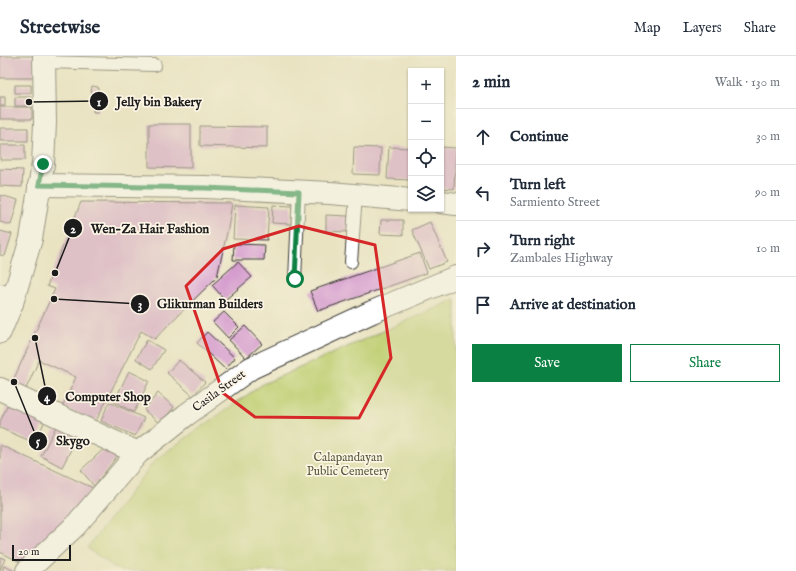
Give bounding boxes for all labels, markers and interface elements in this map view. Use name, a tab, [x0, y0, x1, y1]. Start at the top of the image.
text: Streetwise	[20, 16, 100, 40]
text: Map	[634, 19, 661, 37]
text: Layers	[683, 19, 722, 37]
text: Share	[744, 19, 776, 37]
map controls	[408, 68, 444, 212]
button: +	[408, 68, 444, 104]
text: 2 min	[472, 72, 510, 93]
text: Walk · 130 m	[715, 74, 780, 91]
callout: Jelly bin Bakery	[89, 89, 210, 114]
text: Jelly bin Bakery	[114, 94, 202, 111]
text: 1	[97, 95, 102, 110]
button: −	[408, 104, 444, 140]
icon: ahead	[472, 126, 494, 148]
text: Continue	[510, 127, 568, 146]
text: 30 m	[756, 128, 780, 145]
button: locate	[408, 140, 444, 176]
route end	[34, 155, 52, 173]
text: Turn left	[510, 175, 566, 194]
button: layers	[408, 176, 444, 212]
icon: left	[472, 182, 494, 204]
text: 90 m	[755, 184, 780, 201]
text: Sarmiento Street	[510, 194, 600, 211]
callout: Wen-Za Hair Fashion	[63, 216, 218, 241]
text: Wen-Za Hair Fashion	[90, 221, 209, 238]
text: 2	[70, 222, 76, 237]
text: Turn right	[510, 231, 575, 250]
icon: right	[472, 238, 494, 260]
text: 10 m	[756, 240, 780, 257]
text: Zambales Highway	[510, 250, 613, 267]
route start	[286, 270, 304, 288]
callout: Glikurman Builders	[130, 291, 271, 316]
icon: arrive	[472, 294, 494, 316]
text: Arrive at destination	[510, 295, 636, 314]
text: Glikurman Builders	[157, 296, 263, 313]
text: 3	[138, 297, 142, 312]
button: Save	[472, 344, 622, 382]
button: Share	[630, 344, 780, 382]
street label: Casila Street	[189, 367, 249, 415]
callout: Computer Shop	[37, 384, 159, 409]
text: Computer Shop	[65, 389, 151, 406]
text: 4	[44, 390, 51, 405]
callout: Skygo	[28, 428, 98, 453]
text: Skygo	[56, 433, 90, 450]
text: 5	[36, 434, 41, 449]
park label: Calapandayan Public Cemetery	[307, 450, 389, 479]
scale bar	[12, 543, 71, 562]
text: 20 m	[18, 545, 39, 559]

